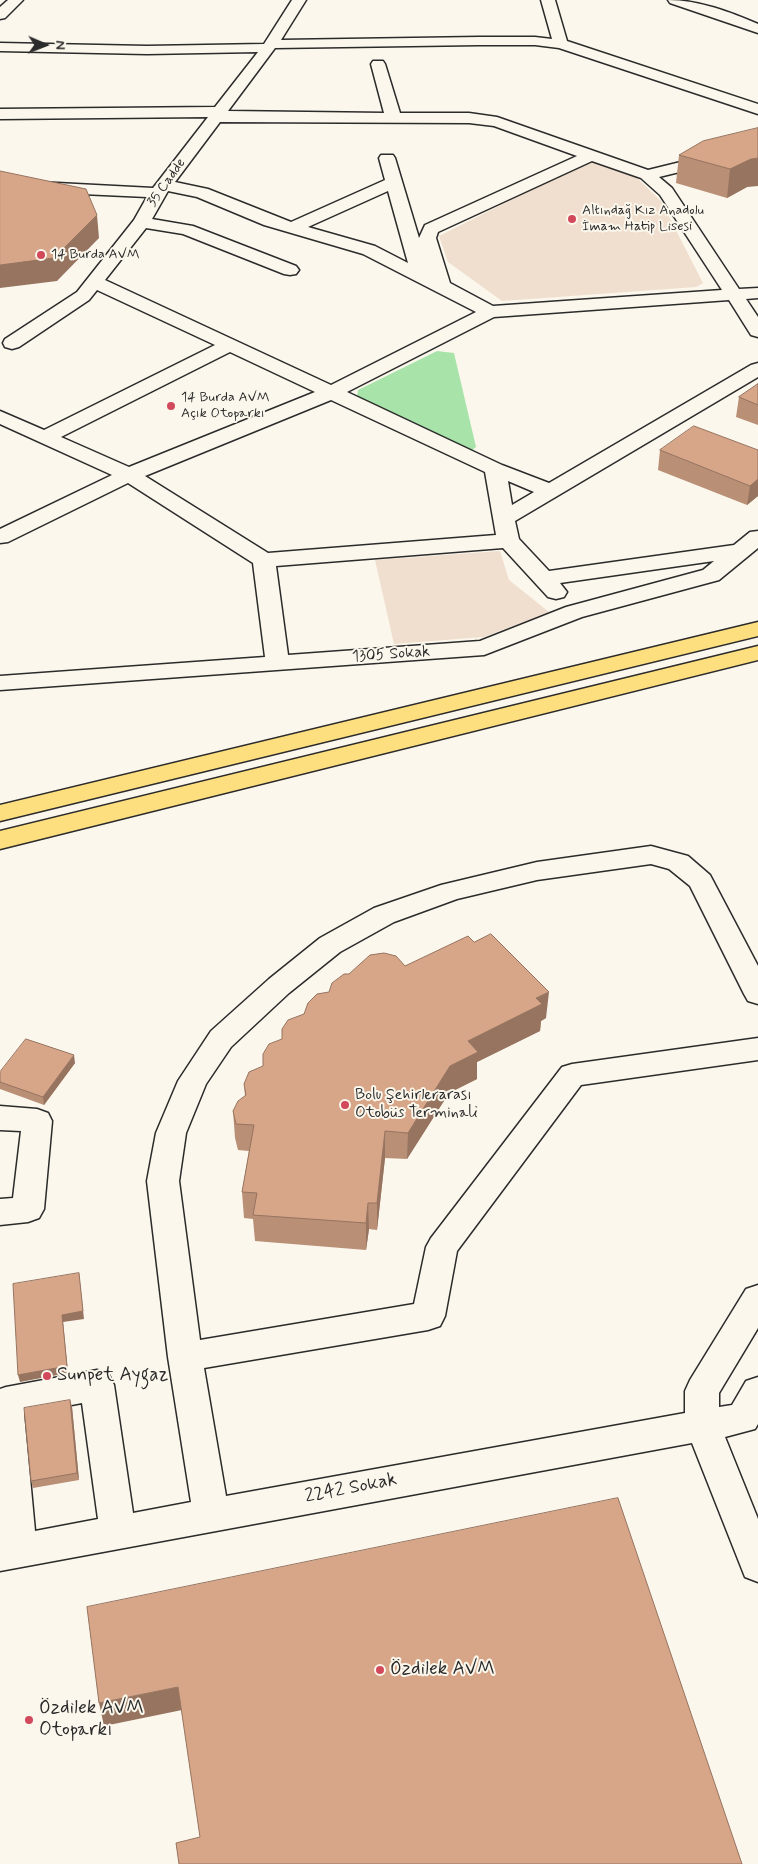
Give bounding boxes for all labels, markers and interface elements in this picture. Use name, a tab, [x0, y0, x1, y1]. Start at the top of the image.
north arrow	[20, 20, 70, 70]
text: N	[51, 40, 69, 50]
street label: 35 Cadde	[144, 156, 190, 210]
place label: Altındağ Kız Anadolu İmam Hatip Lisesi	[582, 203, 704, 236]
marker: Altındağ Kız Anadolu İmam Hatip Lisesi	[566, 213, 578, 225]
place label: 14 Burda AVM	[51, 247, 140, 263]
marker: 14 Burda AVM	[35, 249, 47, 261]
place label: 14 Burda AVM Açık Otoparkı	[181, 390, 270, 422]
marker: 14 Burda AVM Açık Otoparkı	[165, 400, 177, 412]
street label: 1305 Sokak	[351, 643, 431, 667]
place label: Bolu Şehirlerarası Otobüs Terminali	[355, 1086, 478, 1124]
marker: Bolu Şehirlerarası Otobüs Terminali	[339, 1099, 351, 1111]
place label: Sunpet Aygaz	[57, 1365, 168, 1387]
marker: Sunpet Aygaz	[41, 1370, 53, 1382]
street label: 2242 Sokak	[303, 1469, 399, 1509]
place label: Özdilek AVM	[390, 1659, 495, 1681]
marker: Özdilek AVM	[374, 1664, 386, 1676]
place label: Özdilek AVM Otoparkı	[39, 1698, 144, 1742]
marker: Özdilek AVM Otoparkı	[23, 1714, 35, 1726]

